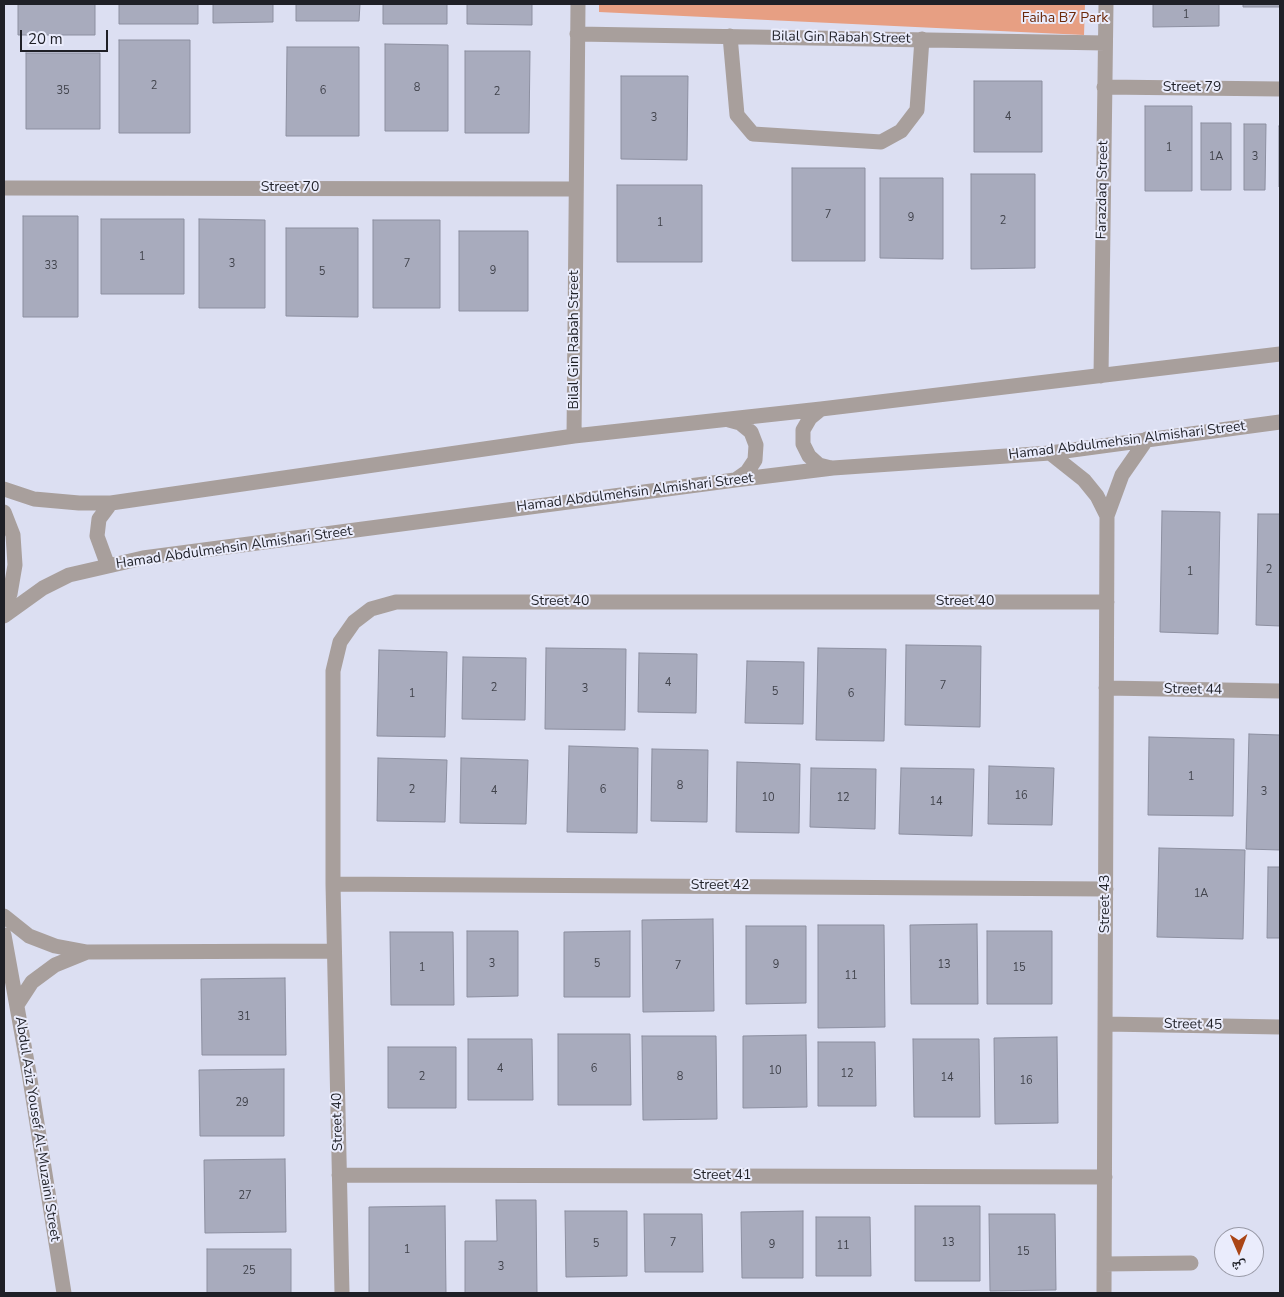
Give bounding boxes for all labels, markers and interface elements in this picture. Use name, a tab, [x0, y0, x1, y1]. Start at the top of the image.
house number: 1	[1183, 8, 1189, 22]
park label: Faiha B7 Park	[1022, 11, 1108, 27]
scale bar	[22, 20, 110, 52]
street label: Bilal Gin Rabah Street	[771, 28, 911, 48]
text: 20 m	[28, 29, 63, 49]
house number: 2	[151, 79, 157, 93]
street label: Street 79	[1163, 80, 1221, 96]
house number: 8	[414, 81, 420, 95]
house number: 35	[56, 84, 70, 98]
house number: 6	[320, 84, 326, 98]
house number: 2	[494, 85, 500, 99]
house number: 4	[1005, 110, 1011, 124]
house number: 3	[651, 111, 657, 125]
street label: Farazdaq Street	[1094, 140, 1112, 240]
house number: 1	[1166, 141, 1172, 155]
house number: 1A	[1209, 150, 1223, 164]
house number: 3	[1252, 150, 1258, 164]
street label: Street 70	[261, 180, 319, 196]
house number: 7	[825, 208, 831, 222]
house number: 9	[908, 211, 914, 225]
house number: 2	[1000, 214, 1006, 228]
house number: 1	[657, 216, 663, 230]
house number: 1	[139, 250, 145, 264]
house number: 3	[229, 257, 235, 271]
house number: 7	[404, 257, 410, 271]
house number: 33	[44, 259, 58, 273]
house number: 9	[490, 264, 496, 278]
house number: 5	[319, 265, 325, 279]
street label: Bilal Gin Rabah Street	[567, 270, 583, 410]
street label: Hamad Abdulmehsin Almishari Street	[1008, 418, 1246, 464]
street label: Hamad Abdulmehsin Almishari Street	[516, 470, 754, 516]
street label: Hamad Abdulmehsin Almishari Street	[115, 523, 353, 573]
house number: 2	[1266, 563, 1272, 577]
house number: 1	[1187, 565, 1193, 579]
street label: Street 40	[531, 594, 589, 610]
street label: Street 40	[936, 594, 994, 610]
house number: 4	[665, 676, 671, 690]
house number: 7	[940, 679, 946, 693]
house number: 2	[491, 681, 497, 695]
street label: Street 44	[1164, 681, 1222, 699]
house number: 3	[582, 682, 588, 696]
house number: 5	[772, 685, 778, 699]
house number: 1	[409, 687, 415, 701]
house number: 6	[848, 687, 854, 701]
house number: 1	[1188, 770, 1194, 784]
house number: 8	[677, 779, 683, 793]
house number: 2	[409, 783, 415, 797]
house number: 6	[600, 783, 606, 797]
house number: 4	[491, 784, 497, 798]
house number: 3	[1261, 785, 1267, 799]
house number: 16	[1014, 789, 1028, 803]
house number: 10	[761, 791, 775, 805]
house number: 12	[836, 791, 850, 805]
house number: 14	[929, 795, 943, 809]
street label: Street 43	[1098, 875, 1114, 933]
street label: Street 42	[691, 878, 749, 894]
house number: 1A	[1194, 887, 1208, 901]
house number: 3	[489, 957, 495, 971]
house number: 5	[594, 957, 600, 971]
house number: 9	[773, 958, 779, 972]
house number: 13	[937, 958, 951, 972]
house number: 7	[675, 959, 681, 973]
house number: 1	[419, 961, 425, 975]
house number: 15	[1012, 961, 1026, 975]
house number: 11	[844, 969, 858, 983]
house number: 31	[237, 1010, 251, 1024]
street label: Abdul Aziz Yousef Al-Muzaini Street	[11, 1015, 63, 1243]
street label: Street 45	[1164, 1016, 1222, 1034]
house number: 4	[497, 1062, 503, 1076]
house number: 6	[591, 1062, 597, 1076]
house number: 10	[768, 1064, 782, 1078]
house number: 12	[840, 1067, 854, 1081]
house number: 2	[419, 1070, 425, 1084]
house number: 8	[677, 1070, 683, 1084]
house number: 14	[940, 1071, 954, 1085]
house number: 16	[1019, 1074, 1033, 1088]
street label: Street 40	[329, 1093, 347, 1151]
house number: 29	[235, 1096, 249, 1110]
street label: Street 41	[693, 1168, 751, 1184]
house number: 27	[238, 1189, 252, 1203]
north arrow	[1214, 1227, 1264, 1277]
house number: 7	[670, 1236, 676, 1250]
house number: 13	[941, 1236, 955, 1250]
house number: 5	[593, 1237, 599, 1251]
house number: 9	[769, 1238, 775, 1252]
house number: 11	[836, 1239, 850, 1253]
house number: 1	[404, 1243, 410, 1257]
house number: 15	[1016, 1245, 1030, 1259]
text: ش	[1232, 1257, 1247, 1276]
house number: 3	[498, 1260, 504, 1274]
house number: 25	[242, 1264, 256, 1278]

